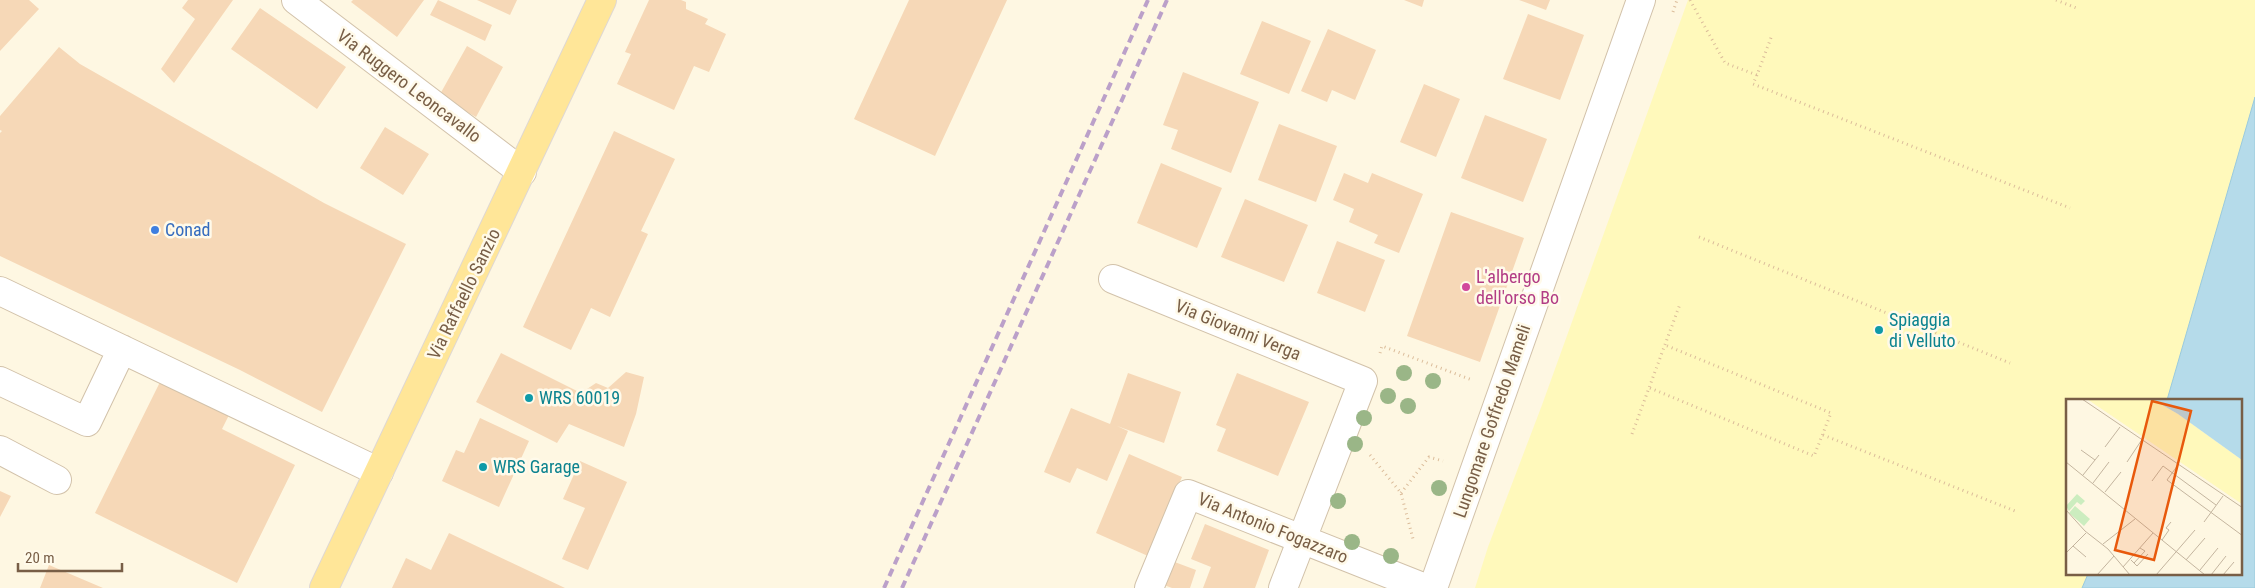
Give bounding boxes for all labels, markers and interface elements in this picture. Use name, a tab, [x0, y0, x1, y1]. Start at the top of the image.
street label: Via Ruggero Leoncavallo	[333, 25, 485, 147]
place label: Conad	[165, 219, 211, 240]
marker: Conad	[149, 224, 161, 236]
street label: Via Raffaello Sanzio	[423, 225, 504, 363]
place label: L'albergo dell'orso Bo	[1476, 266, 1559, 308]
marker: L'albergo dell'orso Bo	[1460, 281, 1472, 293]
street label: Via Giovanni Verga	[1172, 295, 1304, 364]
place label: Spiaggia di Velluto	[1889, 309, 1955, 351]
street label: Lungomare Goffredo Mameli	[1449, 321, 1534, 520]
marker: Spiaggia di Velluto	[1873, 324, 1885, 336]
place label: WRS 60019	[539, 387, 620, 408]
marker: WRS 60019	[523, 392, 535, 404]
inset map	[2066, 399, 2242, 576]
place label: WRS Garage	[493, 456, 580, 477]
marker: WRS Garage	[477, 461, 489, 473]
street label: Via Antonio Fogazzaro	[1195, 488, 1351, 567]
scale bar	[18, 540, 121, 572]
text: 20 m	[25, 549, 55, 567]

